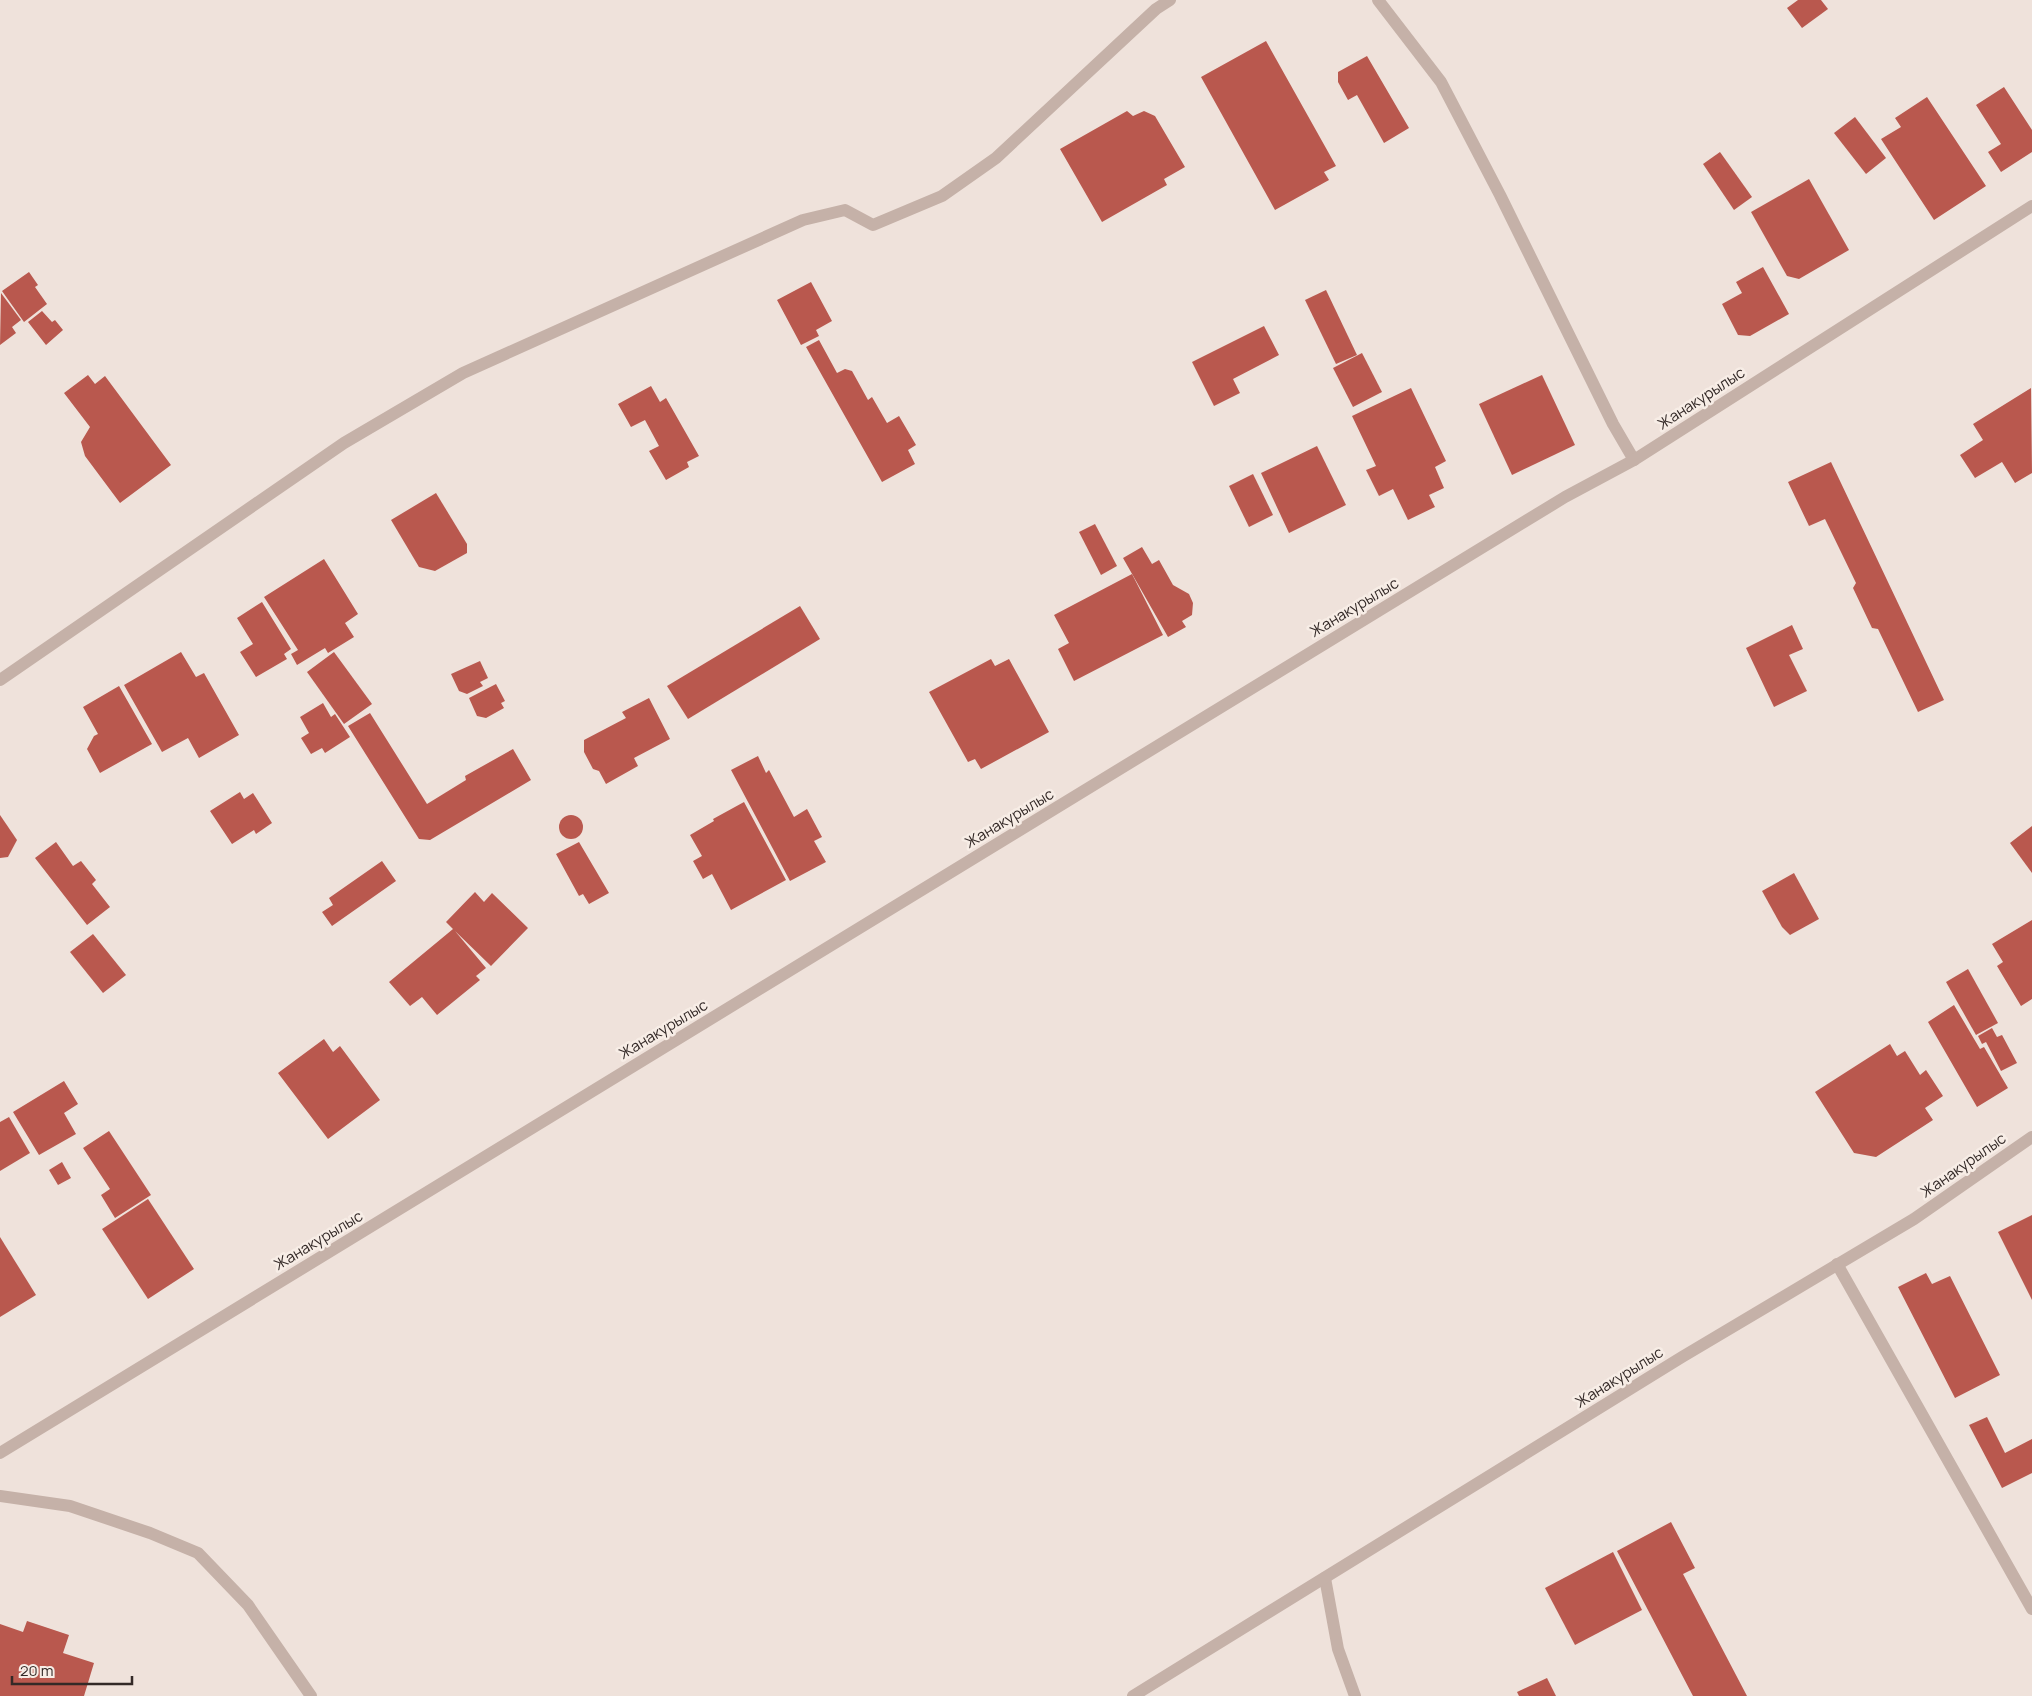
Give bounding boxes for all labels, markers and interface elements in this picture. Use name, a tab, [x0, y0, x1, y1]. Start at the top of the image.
street label: Жанакурылыс	[1653, 362, 1749, 434]
street label: Жанакурылыс	[1306, 572, 1402, 642]
street label: Жанакурылыс	[961, 783, 1057, 853]
street label: Жанакурылыс	[615, 994, 711, 1064]
street label: Жанакурылыс	[1916, 1128, 2010, 1202]
street label: Жанакурылыс	[270, 1205, 366, 1275]
street label: Жанакурылыс	[1571, 1342, 1667, 1412]
scale bar	[12, 1654, 132, 1686]
text: 20 m	[20, 1660, 53, 1681]

